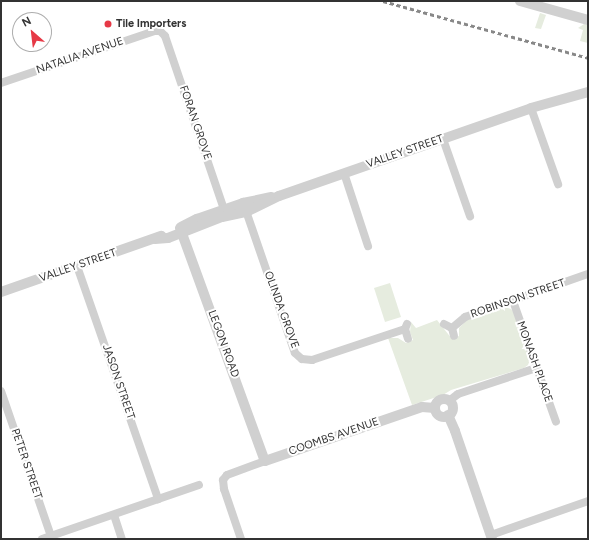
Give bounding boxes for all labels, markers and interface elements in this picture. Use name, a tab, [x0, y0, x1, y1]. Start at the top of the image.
north arrow	[12, 12, 52, 52]
text: N	[20, 14, 33, 30]
place label: Tile Importers	[116, 17, 186, 31]
marker: Tile Importers	[103, 19, 113, 29]
street label: NATALIA AVENUE	[35, 35, 125, 77]
street label: FORAN GROVE	[176, 84, 214, 162]
street label: VALLEY STREET	[365, 133, 445, 171]
street label: VALLEY STREET	[38, 247, 118, 285]
street label: OLINDA GROVE	[261, 270, 301, 350]
street label: ROBINSON STREET	[469, 277, 567, 321]
street label: LEGON ROAD	[205, 308, 241, 380]
street label: MONASH PLACE	[513, 320, 555, 404]
street label: JASON STREET	[99, 343, 137, 421]
street label: COOMBS AVENUE	[287, 415, 381, 459]
street label: PETER STREET	[8, 427, 44, 501]

